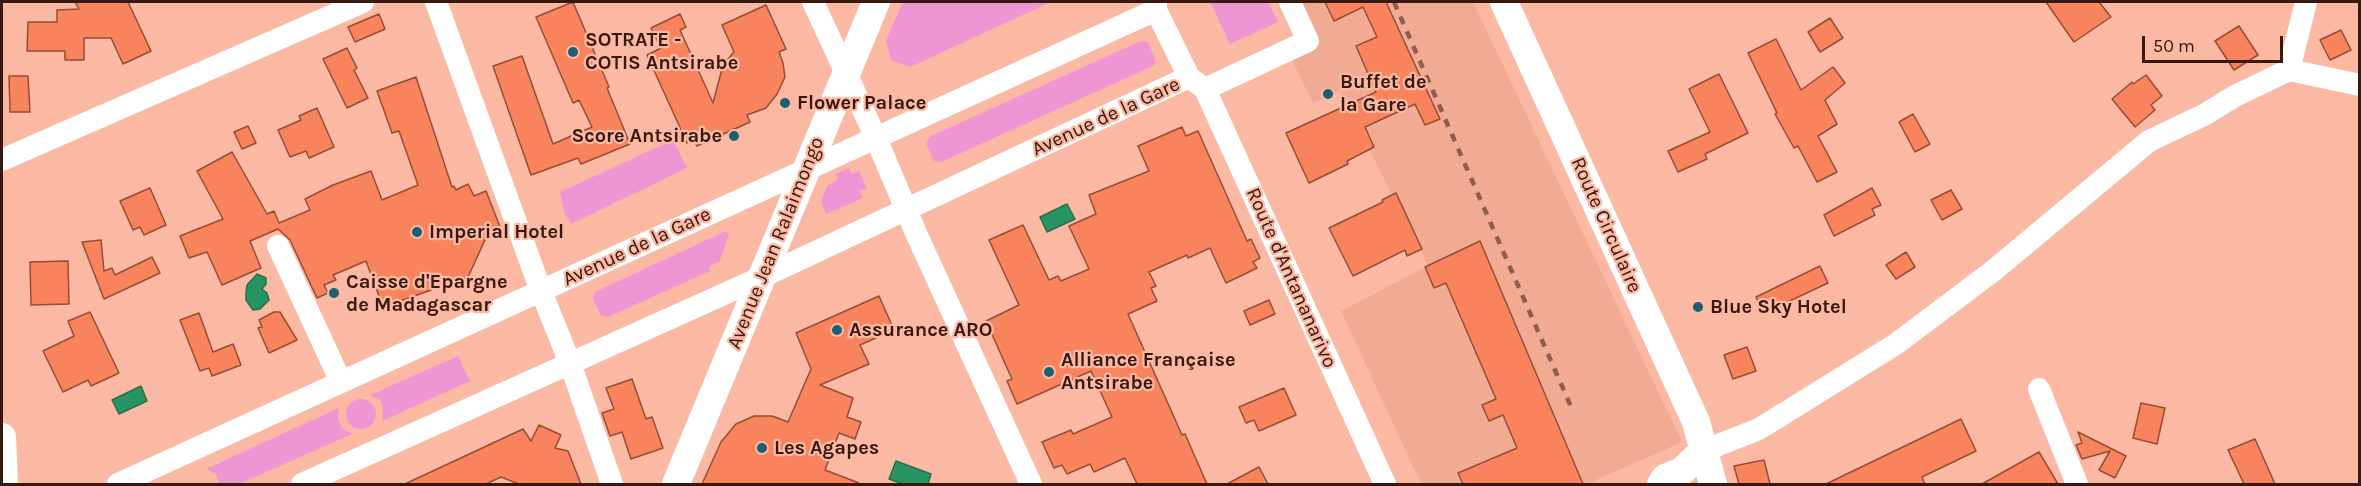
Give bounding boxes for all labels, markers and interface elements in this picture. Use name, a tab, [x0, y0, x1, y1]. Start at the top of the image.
scale bar	[2145, 24, 2286, 62]
place label: SOTRATE - COTIS Antsirabe	[585, 28, 738, 75]
text: 50 m	[2153, 35, 2195, 57]
marker: SOTRATE - COTIS Antsirabe	[566, 45, 580, 59]
place label: Buffet de la Gare	[1340, 70, 1427, 117]
street label: Avenue de la Gare	[1028, 72, 1184, 162]
marker: Buffet de la Gare	[1321, 87, 1335, 101]
place label: Flower Palace	[797, 91, 926, 115]
marker: Flower Palace	[778, 96, 792, 110]
place label: Score Antsirabe	[571, 124, 722, 148]
marker: Score Antsirabe	[727, 129, 741, 143]
street label: Avenue Jean Ralaimongo	[722, 134, 830, 352]
street label: Route Circulaire	[1565, 154, 1647, 296]
street label: Route d'Antananarivo	[1240, 184, 1342, 372]
street label: Avenue de la Gare	[559, 202, 715, 292]
place label: Imperial Hotel	[429, 220, 564, 244]
marker: Imperial Hotel	[410, 225, 424, 239]
place label: Caisse d'Epargne de Madagascar	[346, 270, 508, 317]
marker: Caisse d'Epargne de Madagascar	[327, 286, 341, 300]
place label: Blue Sky Hotel	[1710, 295, 1847, 319]
marker: Blue Sky Hotel	[1691, 300, 1705, 314]
place label: Assurance ARO	[849, 318, 992, 342]
marker: Assurance ARO	[830, 323, 844, 337]
place label: Alliance Française Antsirabe	[1061, 348, 1236, 395]
marker: Alliance Française Antsirabe	[1042, 365, 1056, 379]
place label: Les Agapes	[774, 436, 879, 460]
marker: Les Agapes	[755, 441, 769, 455]

